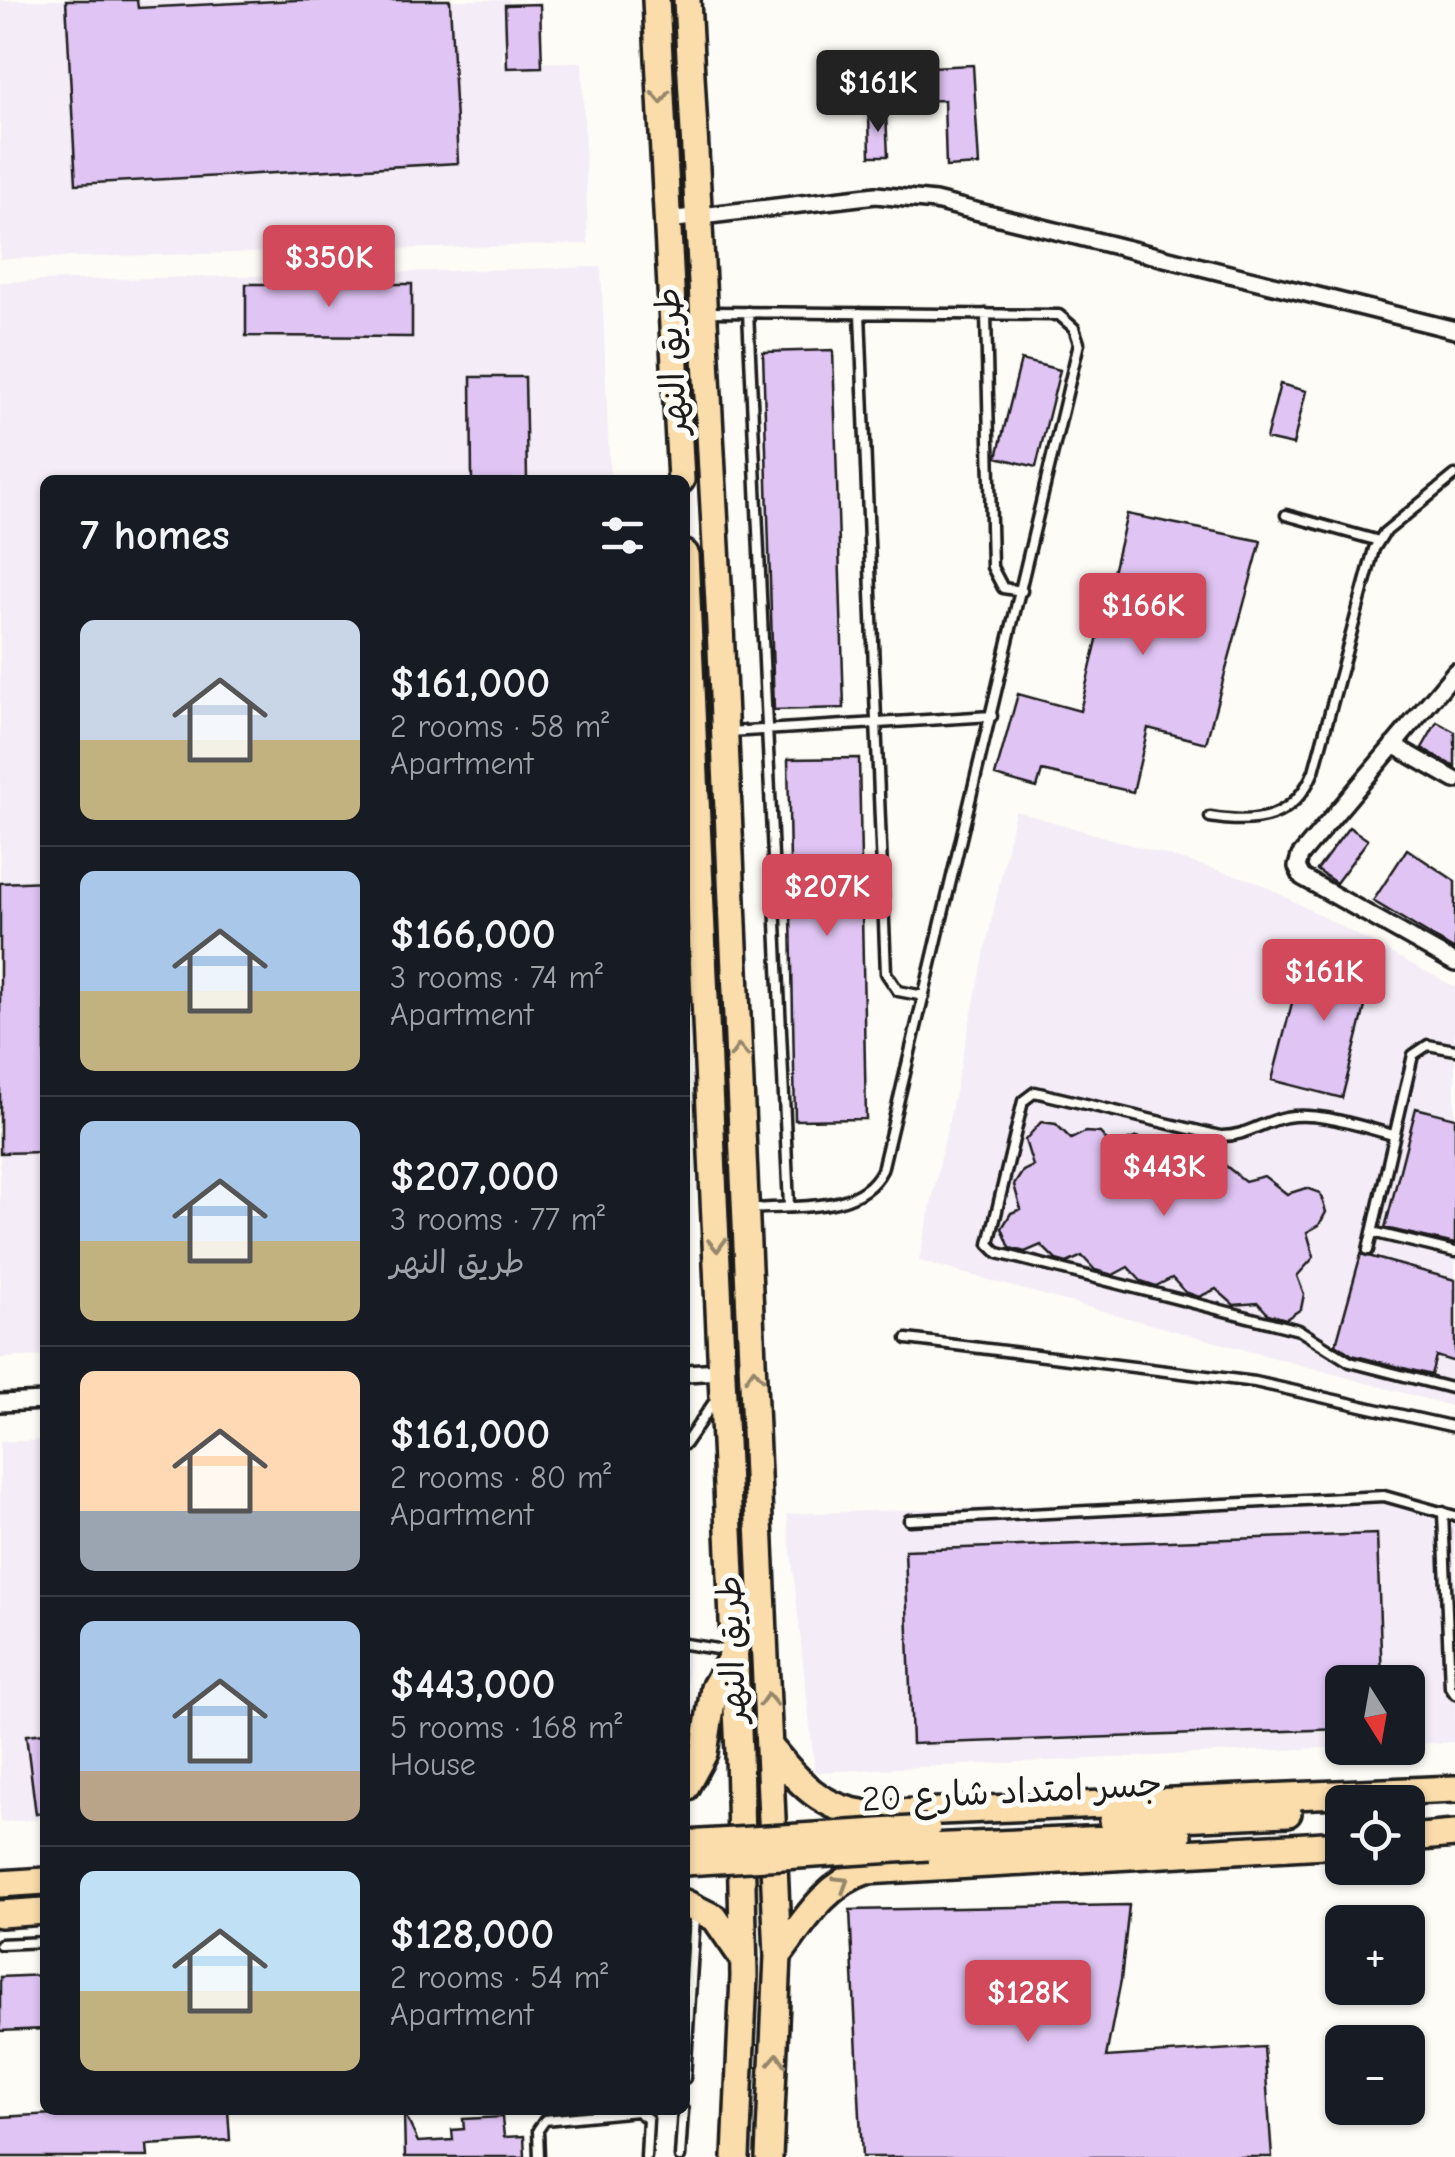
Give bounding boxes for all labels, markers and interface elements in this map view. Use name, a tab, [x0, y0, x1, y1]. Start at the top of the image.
pin: $161K	[808, 50, 948, 135]
text: $161K	[838, 64, 918, 101]
one-way arrow	[650, 90, 671, 106]
pin: $350K	[259, 225, 399, 310]
text: $350K	[285, 239, 373, 276]
street label: طريق النهر	[647, 286, 696, 439]
icon: filters	[595, 508, 650, 563]
text: 7 homes	[80, 511, 230, 560]
pin: $166K	[1073, 573, 1213, 658]
text: $166K	[1101, 587, 1185, 624]
text: $161,000	[390, 659, 550, 708]
icon: home	[160, 660, 280, 780]
text: 2 rooms · 58 m²	[390, 708, 609, 745]
text: Apartment	[390, 745, 533, 782]
pin: $207K	[757, 854, 897, 939]
text: $207K	[784, 868, 870, 905]
text: $166,000	[390, 910, 556, 959]
icon: home	[160, 911, 280, 1031]
pin: $161K	[1254, 939, 1394, 1024]
text: $161K	[1284, 953, 1364, 990]
text: 3 rooms · 74 m²	[390, 959, 603, 996]
text: Apartment	[390, 996, 533, 1033]
one-way arrow	[729, 1042, 750, 1058]
pin: $443K	[1094, 1134, 1234, 1219]
text: $443K	[1122, 1148, 1206, 1185]
text: $207,000	[390, 1152, 559, 1201]
icon: home	[160, 1161, 280, 1281]
text: 3 rooms · 77 m²	[390, 1201, 605, 1238]
one-way arrow	[706, 1238, 727, 1254]
text: طريق النهر	[390, 1244, 525, 1281]
one-way arrow	[744, 1367, 765, 1383]
text: $161,000	[390, 1410, 550, 1459]
icon: home	[160, 1411, 280, 1531]
text: 2 rooms · 80 m²	[390, 1459, 611, 1496]
text: Apartment	[390, 1496, 533, 1533]
street label: طريق النهر	[708, 1575, 755, 1726]
text: $443,000	[390, 1660, 555, 1709]
icon: home	[160, 1661, 280, 1781]
north arrow	[1325, 1665, 1425, 1765]
map controls	[1325, 1665, 1425, 2125]
one-way arrow	[758, 1692, 779, 1708]
text: 5 rooms · 168 m²	[390, 1709, 622, 1746]
text: House	[390, 1746, 476, 1783]
street label: جسر امتداد شارع 20	[861, 1763, 1163, 1824]
button: locate	[1325, 1785, 1425, 1885]
one-way arrow	[831, 1876, 849, 1895]
button: +	[1325, 1905, 1425, 2005]
text: $128,000	[390, 1910, 554, 1959]
icon: home	[160, 1911, 280, 2031]
text: 2 rooms · 54 m²	[390, 1959, 608, 1996]
pin: $128K	[958, 1960, 1098, 2045]
text: $128K	[987, 1974, 1069, 2011]
text: Apartment	[390, 1996, 533, 2033]
button: −	[1325, 2025, 1425, 2125]
one-way arrow	[766, 2051, 787, 2067]

